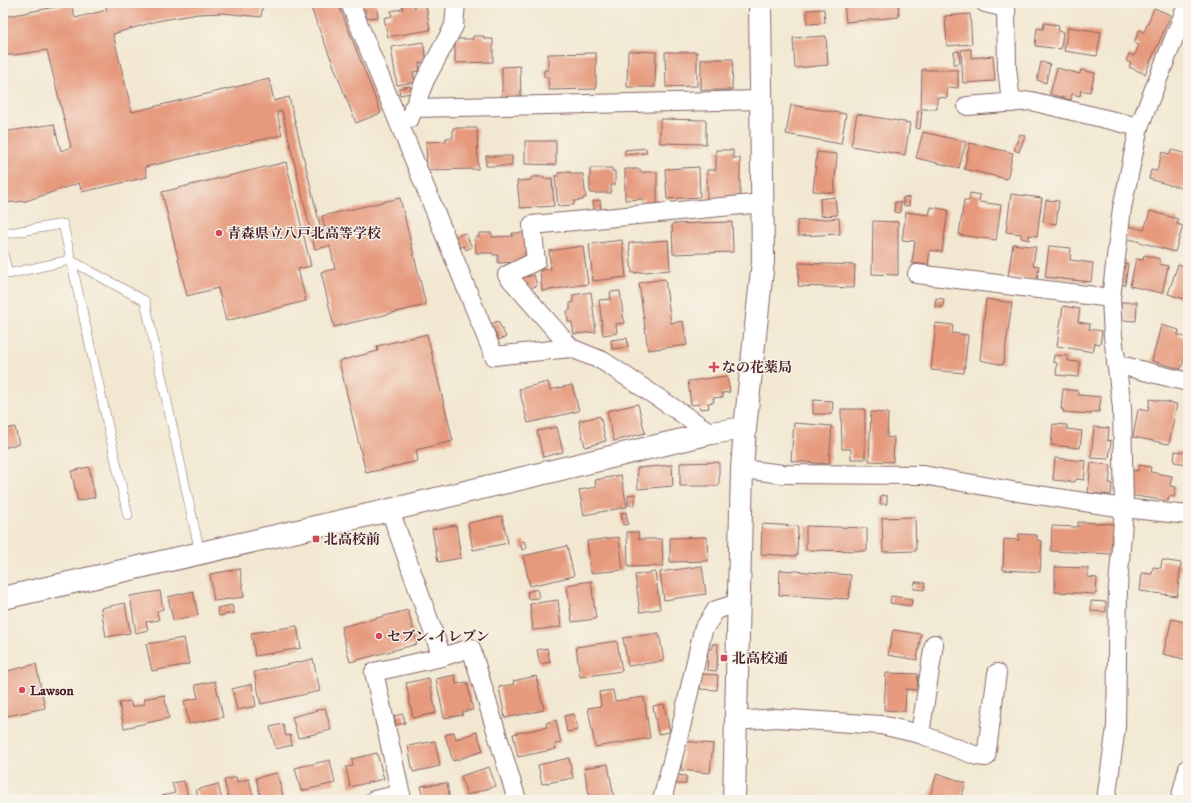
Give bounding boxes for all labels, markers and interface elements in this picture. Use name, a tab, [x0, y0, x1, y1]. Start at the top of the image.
place label: 青森県立八戸北高等学校	[227, 225, 381, 243]
marker: 青森県立八戸北高等学校	[214, 228, 224, 238]
place label: なの花薬局	[722, 359, 792, 377]
marker: なの花薬局	[709, 362, 719, 372]
place label: 北高校前	[324, 531, 380, 549]
marker: 北高校前	[311, 534, 321, 544]
place label: セブン-イレブン	[387, 628, 490, 646]
marker: セブン-イレブン	[374, 631, 384, 641]
place label: 北高校通	[732, 650, 788, 668]
marker: 北高校通	[719, 653, 729, 663]
place label: Lawson	[30, 682, 74, 700]
marker: Lawson	[17, 685, 27, 695]

